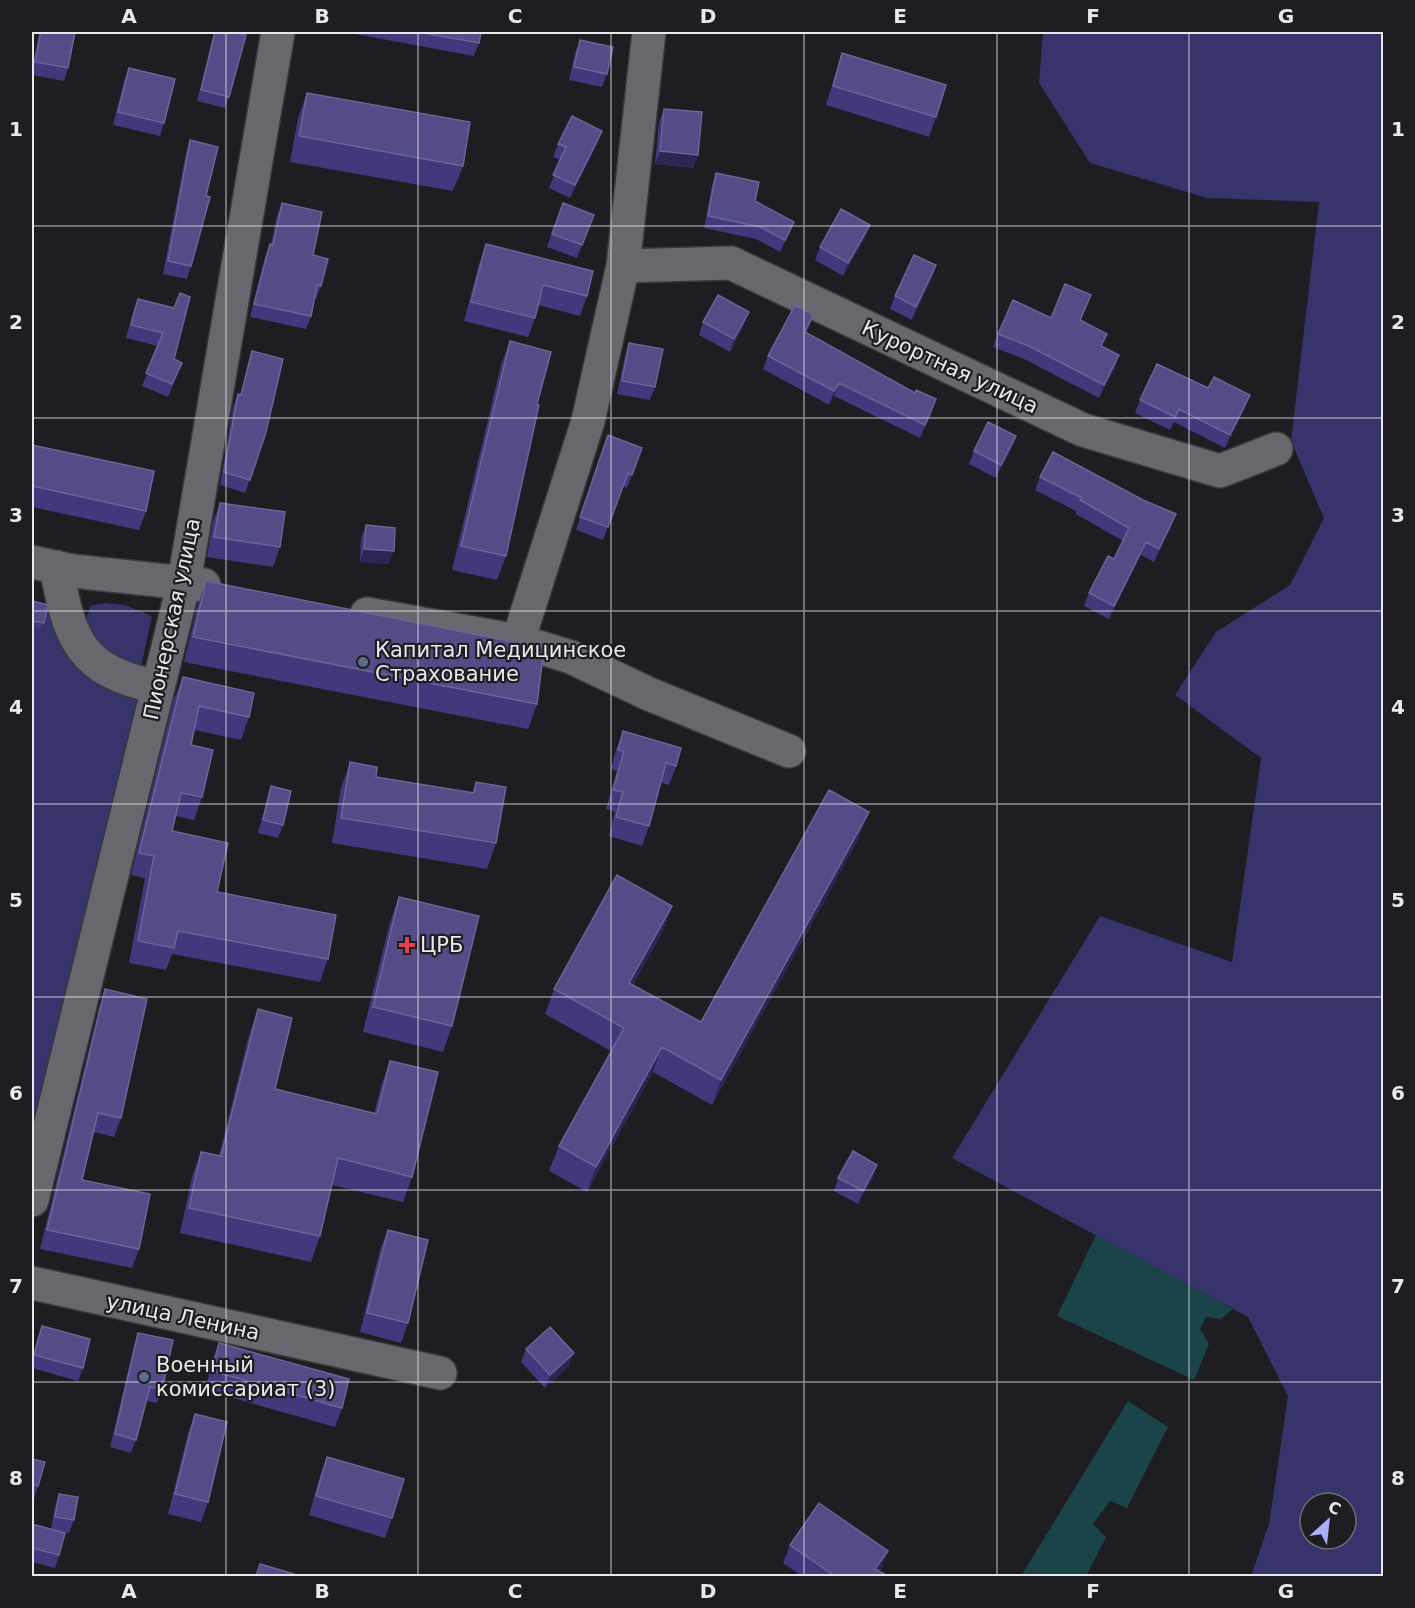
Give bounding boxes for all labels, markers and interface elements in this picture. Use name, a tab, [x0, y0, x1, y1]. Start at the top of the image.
text: A	[121, 4, 137, 28]
text: B	[314, 4, 330, 28]
text: C	[508, 4, 522, 28]
text: D	[700, 4, 716, 28]
text: E	[893, 4, 907, 28]
text: F	[1086, 4, 1100, 28]
text: G	[1278, 4, 1294, 28]
text: 1	[9, 117, 23, 141]
text: 1	[1391, 117, 1405, 141]
text: 2	[9, 310, 23, 334]
text: 2	[1391, 310, 1405, 334]
street label: Курортная улица	[858, 316, 1042, 418]
text: 3	[9, 503, 23, 527]
text: 3	[1391, 503, 1405, 527]
street label: Пионерская улица	[139, 516, 205, 722]
place label: Капитал Медицинское Страхование	[375, 638, 626, 686]
marker: Капитал Медицинское Страхование	[356, 655, 370, 669]
text: 4	[9, 695, 23, 719]
text: 4	[1391, 695, 1405, 719]
text: 5	[9, 888, 23, 912]
text: 5	[1391, 888, 1405, 912]
place label: ЦРБ	[420, 933, 463, 957]
marker: ЦРБ	[398, 936, 416, 954]
text: 6	[9, 1081, 23, 1105]
text: 6	[1391, 1081, 1405, 1105]
text: 7	[9, 1274, 23, 1298]
text: 7	[1391, 1274, 1405, 1298]
street label: улица Ленина	[104, 1289, 262, 1345]
place label: Военный комиссариат (3)	[156, 1353, 335, 1401]
marker: Военный комиссариат (3)	[137, 1370, 151, 1384]
text: 8	[9, 1466, 23, 1490]
text: 8	[1391, 1466, 1405, 1490]
north arrow	[1298, 1491, 1358, 1551]
text: С	[1325, 1497, 1344, 1519]
text: A	[121, 1579, 137, 1603]
text: B	[314, 1579, 330, 1603]
text: C	[508, 1579, 522, 1603]
text: D	[700, 1579, 716, 1603]
text: E	[893, 1579, 907, 1603]
text: F	[1086, 1579, 1100, 1603]
text: G	[1278, 1579, 1294, 1603]

